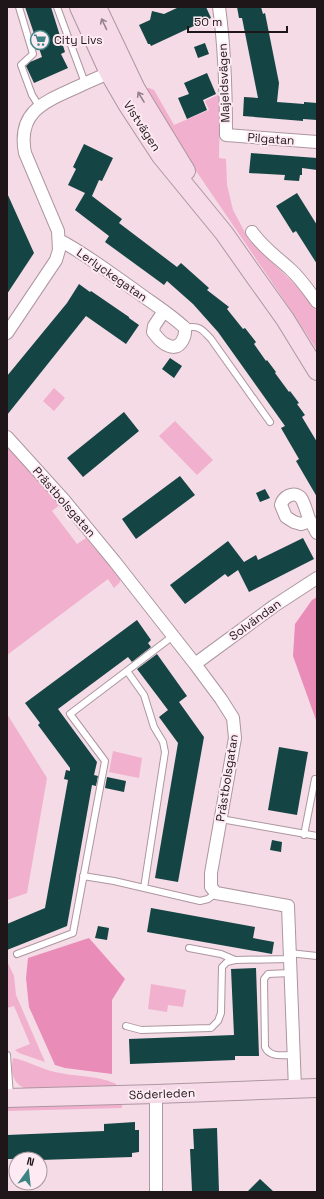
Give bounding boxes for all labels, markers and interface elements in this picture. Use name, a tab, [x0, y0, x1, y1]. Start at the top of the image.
scale bar	[188, 8, 287, 34]
text: 50 m	[194, 14, 222, 30]
one-way arrow	[100, 18, 108, 30]
supermarket icon: City Livs	[29, 29, 51, 51]
place label: City Livs	[54, 32, 103, 48]
street label: Majeldsvägen	[215, 43, 233, 123]
one-way arrow	[136, 91, 144, 103]
street label: Vistvägen	[120, 98, 164, 154]
street label: Pilgatan	[247, 129, 295, 149]
street label: Lerlyckegatan	[73, 245, 151, 305]
street label: Prästbolsgatan	[29, 463, 99, 541]
street label: Solvändan	[226, 596, 284, 644]
street label: Prästbolsgatan	[212, 733, 242, 823]
street label: Söderleden	[129, 1085, 195, 1103]
north arrow	[8, 1151, 48, 1191]
text: N	[25, 1154, 36, 1169]

